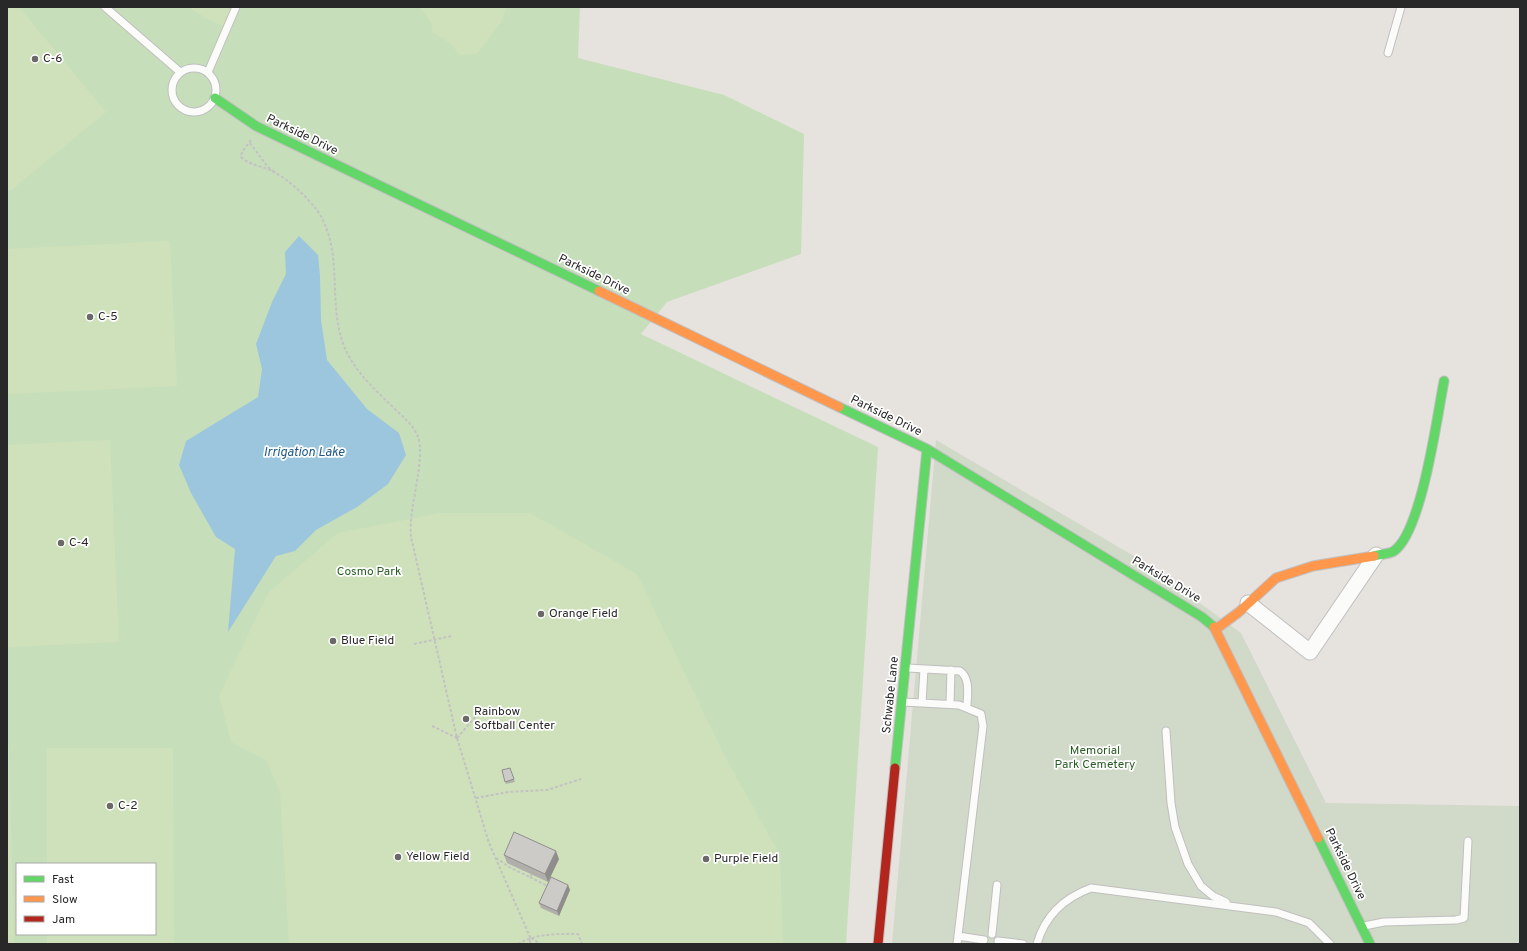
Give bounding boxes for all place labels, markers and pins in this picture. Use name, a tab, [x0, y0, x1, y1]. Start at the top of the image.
place label: C-6	[43, 51, 63, 67]
marker: C-6	[30, 54, 40, 64]
place label: C-5	[98, 309, 118, 325]
marker: C-5	[85, 312, 95, 322]
place label: C-4	[69, 535, 89, 551]
marker: C-4	[56, 538, 66, 548]
place label: Orange Field	[549, 606, 618, 622]
marker: Orange Field	[536, 609, 546, 619]
place label: Blue Field	[341, 633, 394, 649]
marker: Blue Field	[328, 636, 338, 646]
place label: Rainbow Softball Center	[474, 704, 555, 734]
marker: Rainbow Softball Center	[461, 714, 471, 724]
place label: C-2	[118, 798, 138, 814]
marker: C-2	[105, 801, 115, 811]
place label: Yellow Field	[406, 849, 469, 865]
place label: Purple Field	[714, 851, 778, 867]
marker: Yellow Field	[393, 852, 403, 862]
marker: Purple Field	[701, 854, 711, 864]

